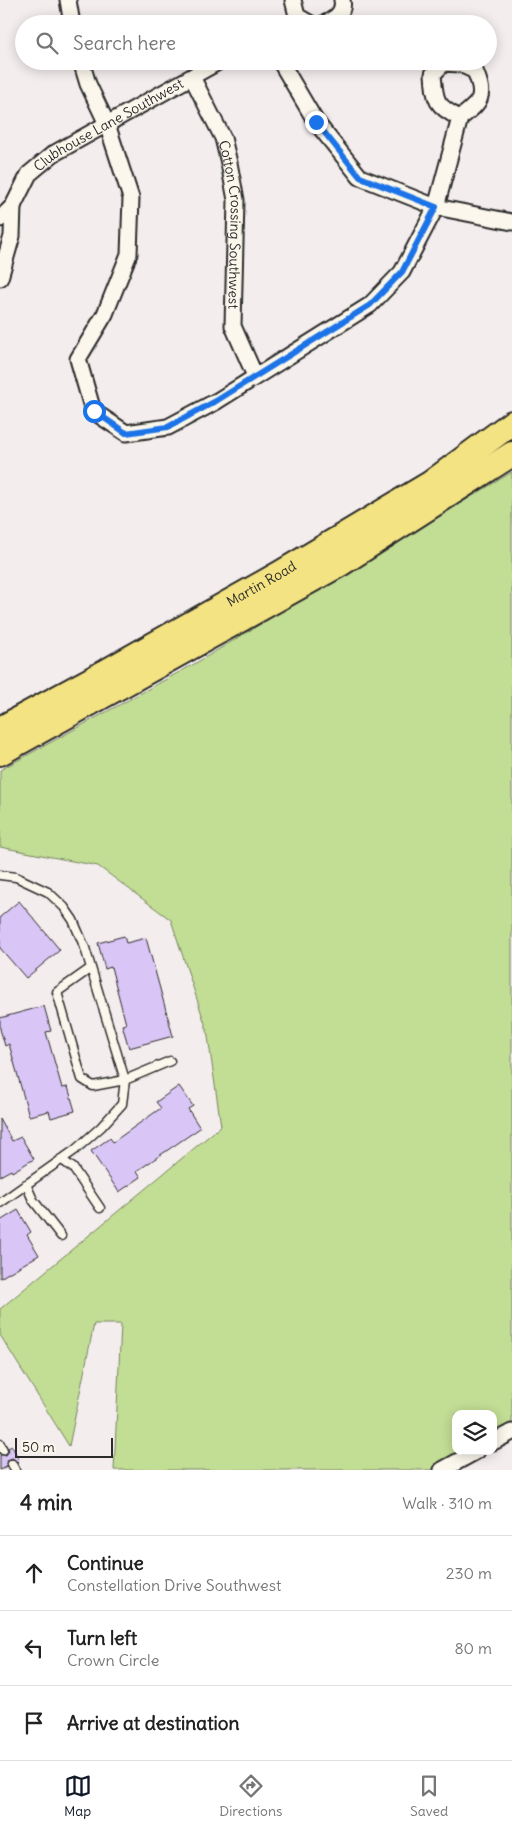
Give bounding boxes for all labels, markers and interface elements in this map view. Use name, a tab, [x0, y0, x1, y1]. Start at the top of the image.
search box	[15, 15, 497, 70]
icon: search	[33, 29, 61, 57]
text: Search here	[73, 31, 176, 55]
street label: Clubhouse Lane Southwest	[30, 74, 187, 175]
route end	[305, 111, 328, 134]
street label: Cotton Crossing Southwest	[215, 139, 245, 309]
route start	[83, 400, 106, 423]
street label: Martin Road	[223, 557, 299, 611]
map controls	[452, 1410, 497, 1455]
button: layers	[452, 1410, 497, 1455]
scale bar	[15, 1435, 112, 1458]
text: 50 m	[22, 1438, 55, 1456]
text: 4 min	[20, 1489, 72, 1516]
text: Walk · 310 m	[402, 1493, 492, 1513]
text: Continue	[67, 1551, 144, 1575]
icon: ahead	[20, 1559, 48, 1587]
text: 230 m	[446, 1563, 492, 1583]
text: Constellation Drive Southwest	[67, 1575, 281, 1595]
text: Turn left	[67, 1626, 137, 1650]
icon: left	[20, 1634, 48, 1662]
text: 80 m	[454, 1638, 492, 1658]
text: Crown Circle	[67, 1650, 159, 1670]
icon: arrive	[20, 1709, 48, 1737]
text: Arrive at destination	[67, 1711, 240, 1735]
tab: Map	[64, 1772, 92, 1820]
tab: Directions	[219, 1772, 282, 1820]
tab: Saved	[410, 1772, 448, 1820]

